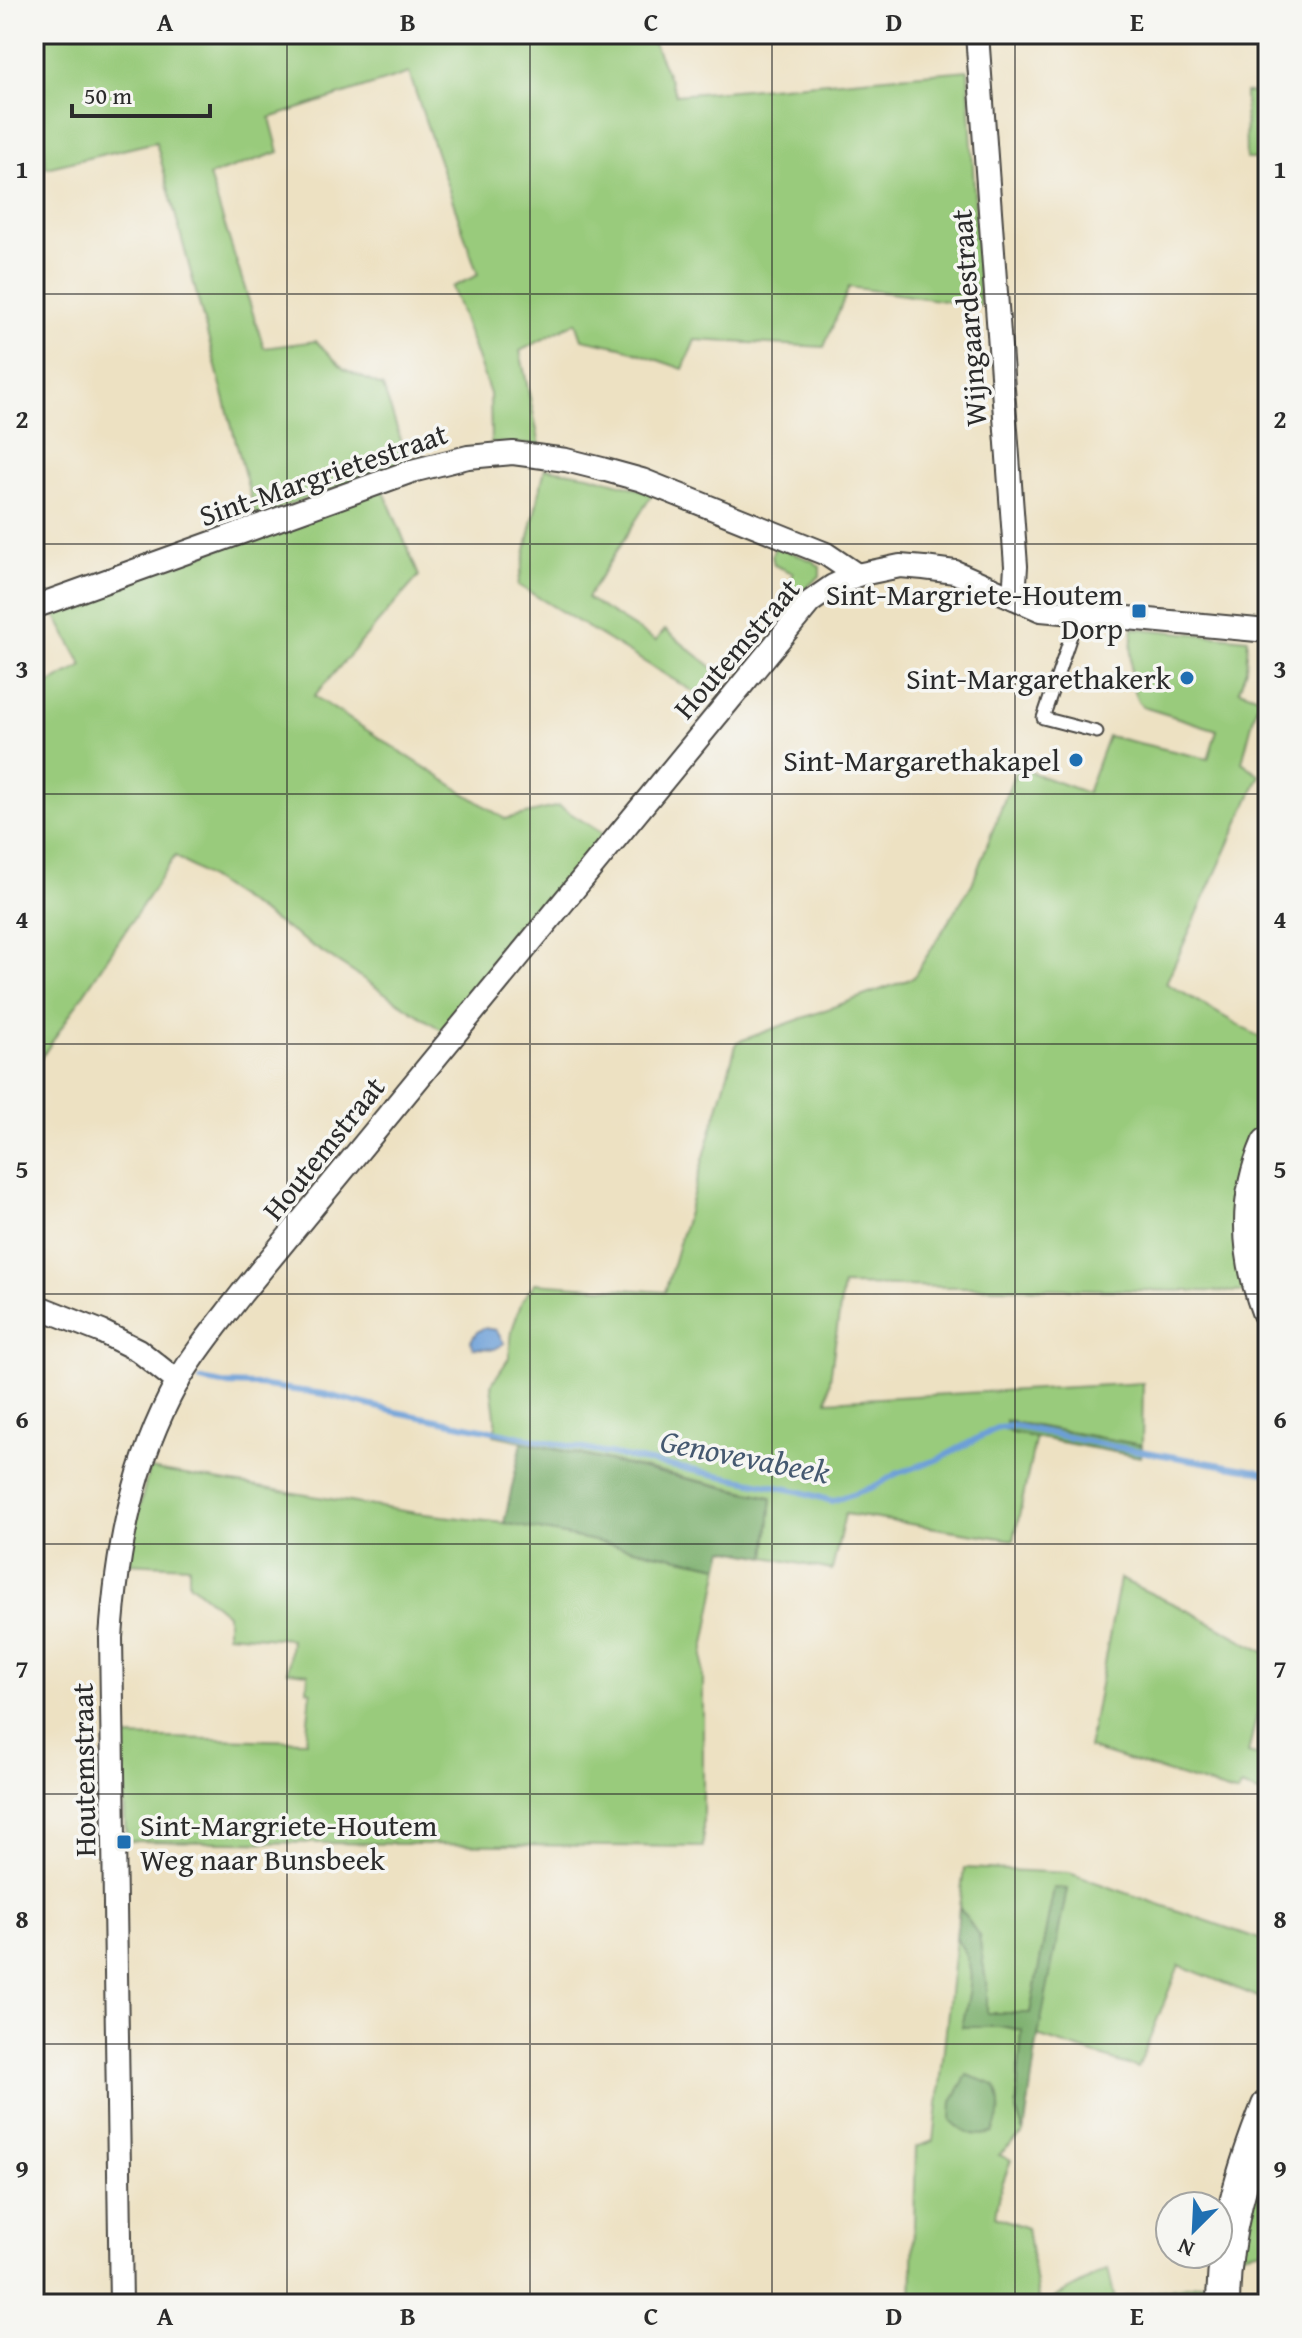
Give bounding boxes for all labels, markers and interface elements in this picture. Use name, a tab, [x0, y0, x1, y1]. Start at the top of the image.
text: A	[157, 2, 174, 41]
text: B	[400, 2, 416, 41]
text: C	[644, 2, 658, 41]
text: D	[886, 2, 902, 41]
text: E	[1130, 2, 1144, 41]
scale bar	[72, 68, 210, 118]
text: 50 m	[84, 78, 132, 113]
text: 1	[15, 149, 29, 188]
text: 1	[1273, 149, 1287, 188]
street label: Wijngaardestraat	[938, 207, 998, 428]
text: 2	[15, 399, 29, 438]
text: 2	[1273, 399, 1287, 438]
street label: Sint-Margrietestraat	[193, 411, 453, 537]
street label: Houtemstraat	[662, 568, 810, 728]
place label: Sint-Margriete-Houtem Dorp	[826, 572, 1123, 650]
marker: Sint-Margriete-Houtem Dorp	[1130, 602, 1148, 620]
text: 3	[15, 649, 29, 688]
text: 3	[1273, 649, 1287, 688]
place label: Sint-Margarethakerk	[906, 656, 1172, 700]
marker: Sint-Margarethakerk	[1178, 669, 1196, 687]
place label: Sint-Margarethakapel	[783, 738, 1060, 782]
marker: Sint-Margarethakapel	[1067, 751, 1085, 769]
text: 4	[15, 899, 29, 938]
text: 4	[1273, 899, 1287, 938]
street label: Houtemstraat	[251, 1066, 395, 1230]
text: 5	[15, 1149, 29, 1188]
text: 5	[1273, 1149, 1287, 1188]
text: 6	[15, 1399, 29, 1438]
text: 6	[1273, 1399, 1287, 1438]
water label: Genovevabeek	[657, 1417, 834, 1495]
text: 7	[15, 1649, 29, 1688]
text: 7	[1273, 1649, 1287, 1688]
street label: Houtemstraat	[59, 1682, 107, 1857]
place label: Sint-Margriete-Houtem Weg naar Bunsbeek	[140, 1803, 438, 1881]
marker: Sint-Margriete-Houtem Weg naar Bunsbeek	[115, 1833, 133, 1851]
text: 8	[15, 1899, 29, 1938]
text: 8	[1273, 1899, 1287, 1938]
text: 9	[15, 2149, 29, 2188]
text: 9	[1273, 2149, 1287, 2188]
north arrow	[1154, 2190, 1234, 2270]
text: N	[1172, 2231, 1199, 2266]
text: A	[157, 2296, 174, 2335]
text: B	[400, 2296, 416, 2335]
text: C	[644, 2296, 658, 2335]
text: D	[886, 2296, 902, 2335]
text: E	[1130, 2296, 1144, 2335]

